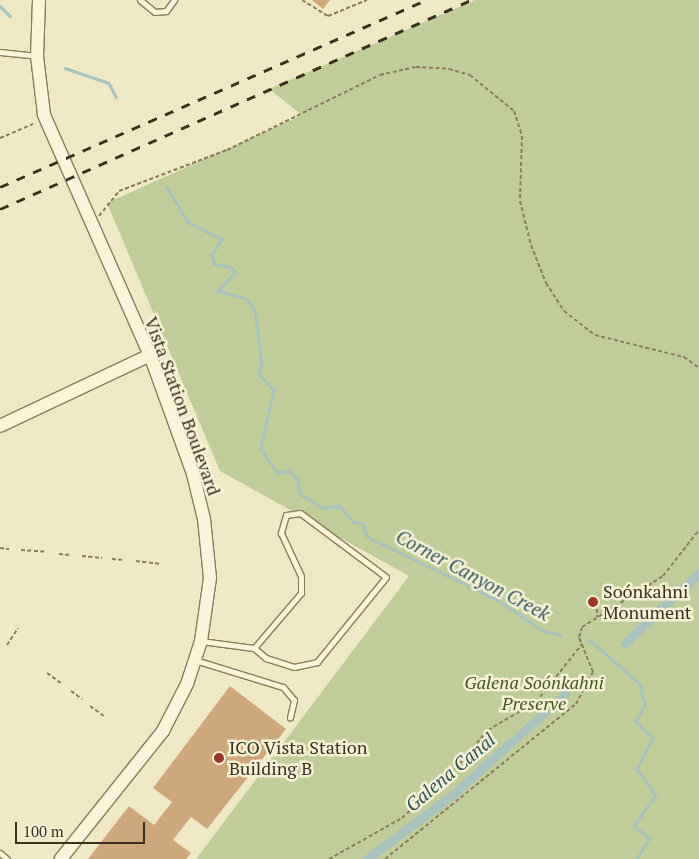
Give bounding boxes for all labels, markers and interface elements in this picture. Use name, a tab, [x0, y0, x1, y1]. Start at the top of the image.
street label: Vista Station Boulevard	[141, 314, 225, 498]
water label: Corner Canyon Creek	[392, 525, 554, 625]
place label: Soónkahni Monument	[603, 581, 692, 624]
marker: Soónkahni Monument	[587, 596, 599, 608]
park label: Galena Soónkahni Preserve	[464, 672, 604, 714]
water label: Galena Canal	[401, 728, 499, 816]
place label: ICO Vista Station Building B	[229, 737, 368, 780]
marker: ICO Vista Station Building B	[213, 752, 225, 764]
scale bar	[18, 812, 148, 844]
text: 100 m	[23, 821, 64, 841]

